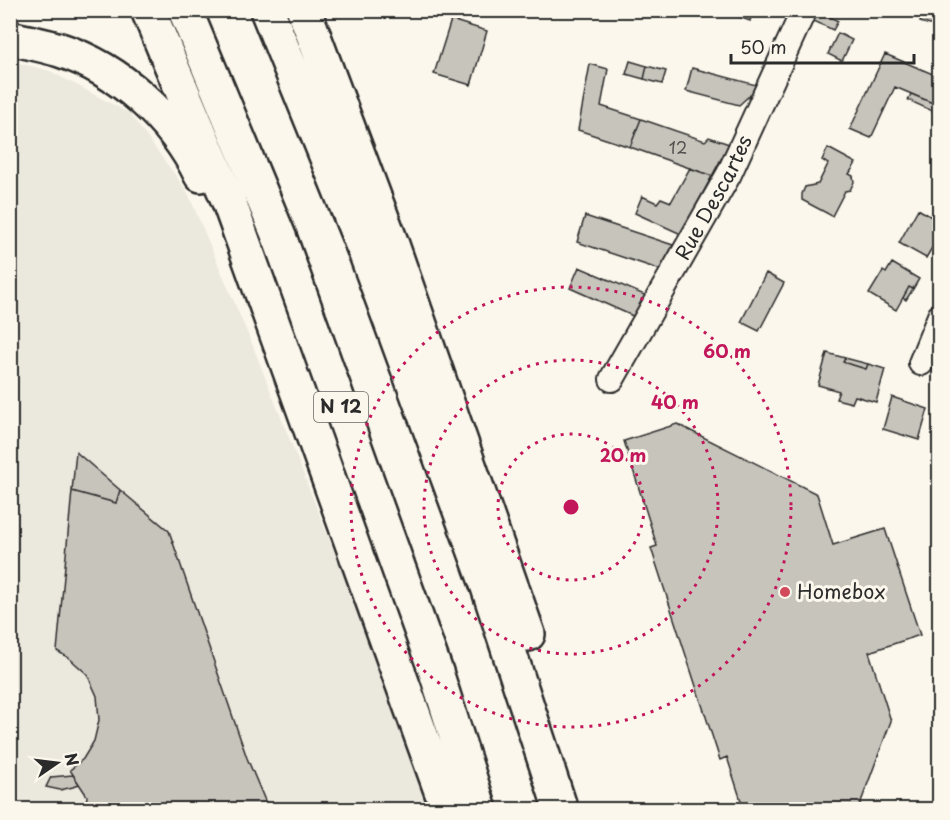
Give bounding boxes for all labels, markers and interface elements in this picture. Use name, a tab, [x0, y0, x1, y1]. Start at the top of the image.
scale bar	[731, 27, 914, 65]
text: 50 m	[740, 33, 787, 60]
street label: Rue Descartes	[667, 130, 759, 265]
house number: 12	[669, 135, 687, 159]
text: 60 m	[703, 337, 751, 364]
text: 40 m	[651, 388, 699, 415]
road number: N 12	[314, 392, 368, 422]
text: 20 m	[600, 441, 646, 468]
centre of rings	[561, 497, 581, 517]
place label: Homebox	[797, 576, 886, 606]
marker: Homebox	[778, 585, 792, 599]
north arrow	[27, 733, 87, 793]
text: N	[59, 750, 86, 768]

